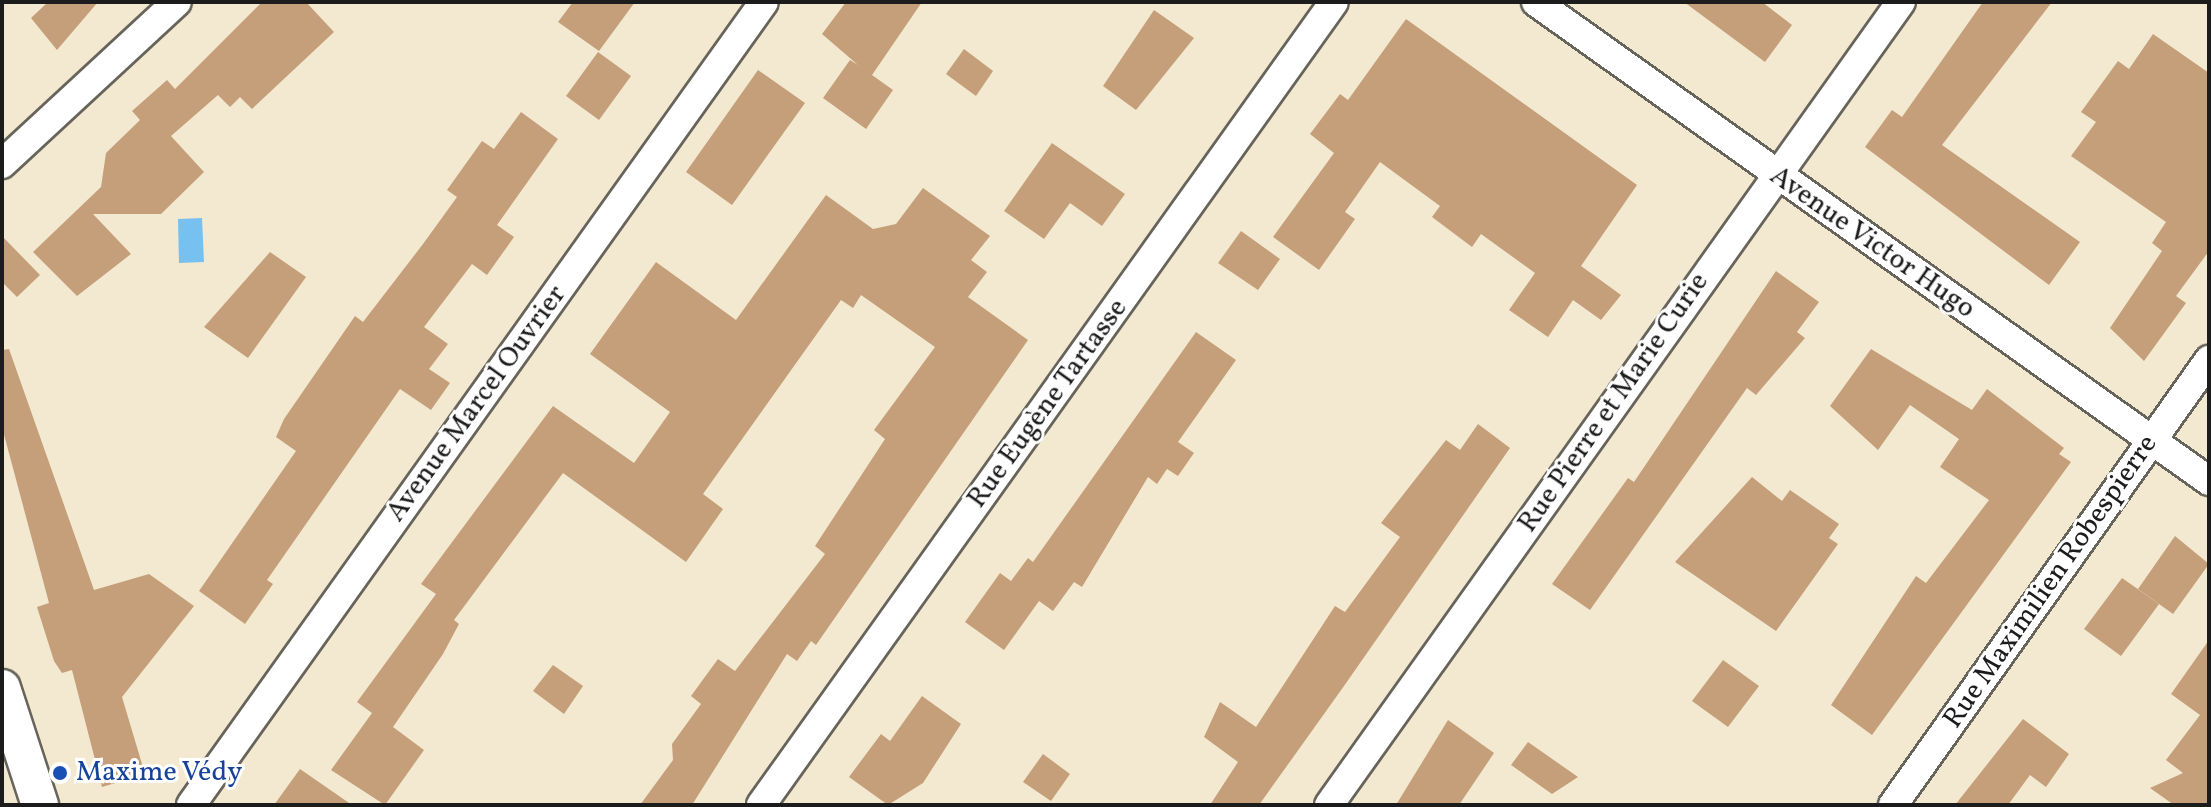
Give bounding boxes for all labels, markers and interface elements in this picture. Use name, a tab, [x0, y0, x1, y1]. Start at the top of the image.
street label: Avenue Victor Hugo	[1763, 159, 1981, 327]
street label: Rue Pierre et Marie Curie	[1512, 267, 1716, 539]
street label: Avenue Marcel Ouvrier	[380, 279, 574, 529]
street label: Rue Eugène Tartasse	[961, 293, 1135, 515]
street label: Rue Maximilien Robespierre	[1937, 429, 2165, 735]
place label: Maxime Védy	[76, 756, 243, 790]
marker: Maxime Védy	[51, 764, 69, 782]

